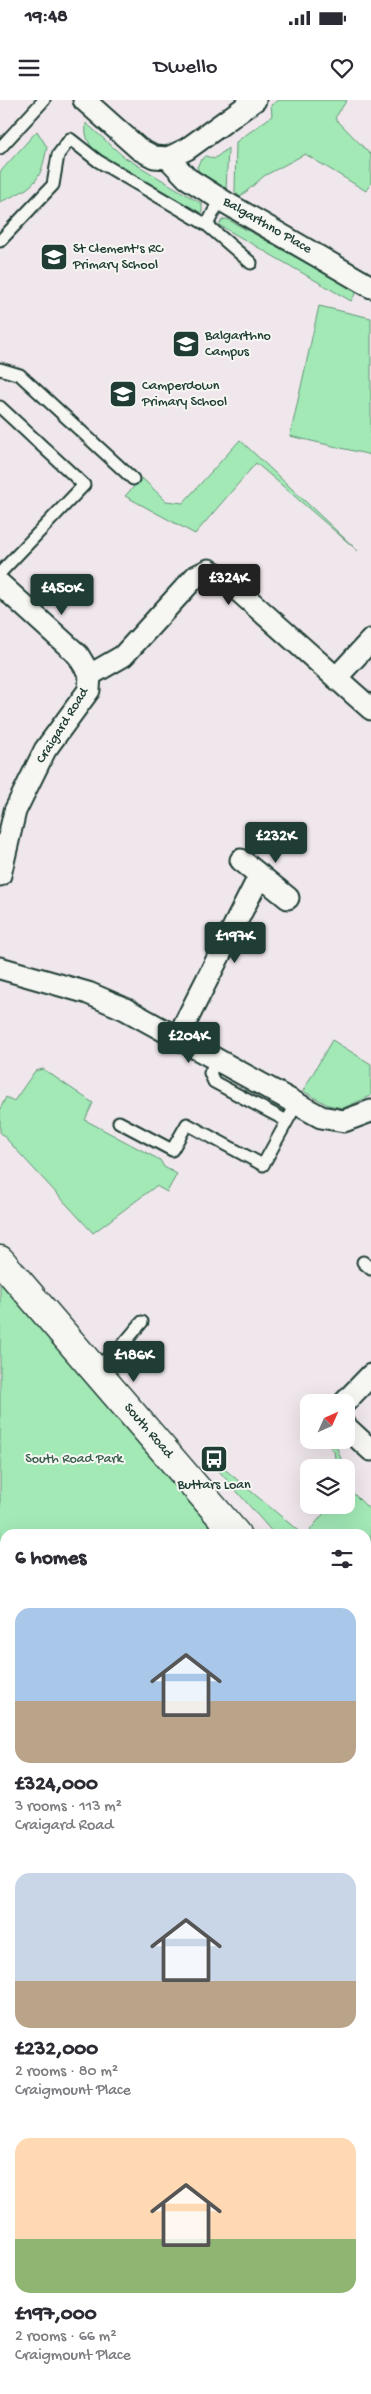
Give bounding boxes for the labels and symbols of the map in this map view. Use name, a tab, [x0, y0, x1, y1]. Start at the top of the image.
street label: Balgarthno Place	[219, 193, 315, 259]
place label: St Clement's RC Primary School	[72, 241, 164, 274]
school or university icon: St Clement's RC Primary School	[39, 242, 69, 272]
place label: Balgarthno Campus	[204, 328, 271, 361]
school or university icon: Balgarthno Campus	[171, 329, 201, 359]
place label: Camperdown Primary School	[141, 378, 227, 411]
school or university icon: Camperdown Primary School	[108, 379, 138, 409]
pin: £324K	[194, 564, 264, 606]
pin: £450K	[27, 574, 97, 616]
street label: Craigard Road	[33, 683, 94, 767]
pin: £232K	[241, 822, 311, 864]
pin: £197K	[200, 922, 270, 964]
pin: £204K	[154, 1022, 224, 1064]
pin: £186K	[99, 1340, 169, 1383]
north arrow	[300, 1394, 355, 1449]
street label: South Road	[119, 1400, 178, 1463]
bus stop icon: Buttars Loan	[199, 1444, 229, 1474]
park label: South Road Park	[25, 1451, 124, 1468]
place label: Buttars Loan	[176, 1477, 251, 1494]

